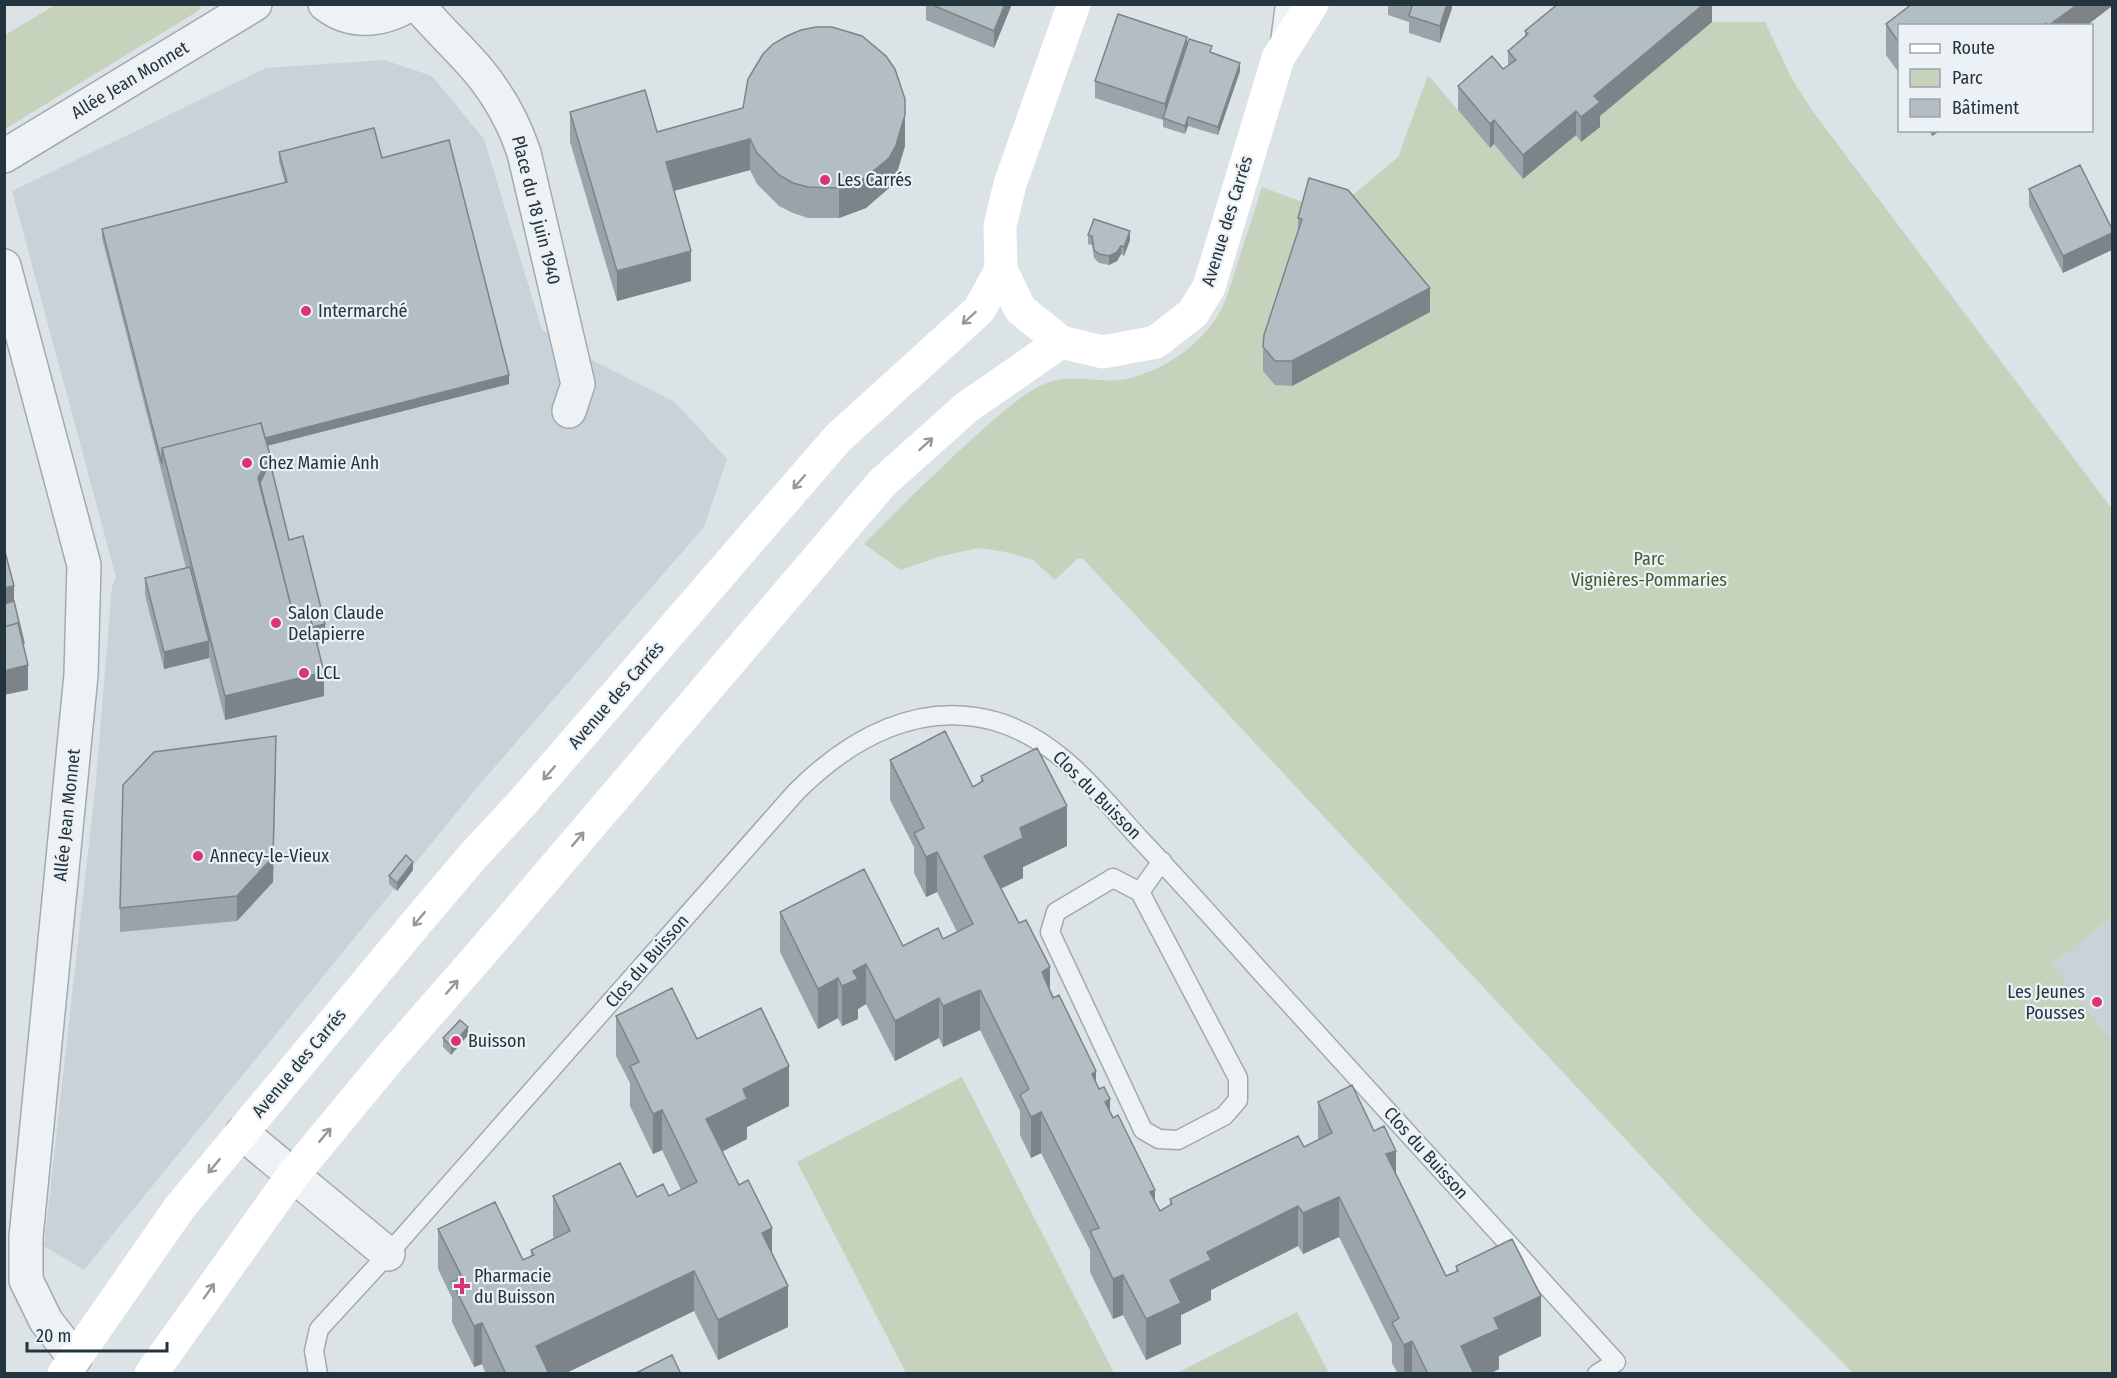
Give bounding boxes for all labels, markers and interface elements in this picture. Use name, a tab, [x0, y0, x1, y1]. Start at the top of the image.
legend	[1898, 24, 2093, 132]
street label: Allée Jean Monnet	[67, 36, 193, 124]
text: Route	[1952, 37, 1995, 59]
text: Parc	[1952, 67, 1983, 89]
text: Bâtiment	[1952, 97, 2019, 119]
street label: Place du 18 juin 1940	[507, 133, 565, 287]
street label: Avenue des Carrés	[1197, 153, 1257, 289]
place label: Les Carrés	[837, 169, 912, 191]
marker: Les Carrés	[818, 173, 832, 187]
place label: Intermarché	[318, 300, 408, 322]
marker: Intermarché	[299, 304, 313, 318]
one-way arrow	[962, 311, 977, 325]
one-way arrow	[918, 437, 933, 451]
place label: Chez Mamie Anh	[259, 452, 379, 474]
marker: Chez Mamie Anh	[240, 456, 254, 470]
one-way arrow	[793, 474, 806, 490]
park label: Parc Vignières-Pommaries	[1571, 548, 1727, 591]
place label: Salon Claude Delapierre	[288, 602, 384, 645]
marker: Salon Claude Delapierre	[269, 616, 283, 630]
street label: Avenue des Carrés	[563, 637, 669, 753]
place label: LCL	[316, 662, 340, 684]
marker: LCL	[297, 666, 311, 680]
street label: Clos du Buisson	[1048, 746, 1146, 844]
street label: Allée Jean Monnet	[49, 748, 85, 882]
one-way arrow	[542, 765, 555, 781]
one-way arrow	[572, 831, 585, 847]
place label: Annecy-le-Vieux	[210, 845, 329, 867]
marker: Annecy-le-Vieux	[191, 849, 205, 863]
street label: Clos du Buisson	[601, 910, 693, 1012]
one-way arrow	[413, 911, 426, 927]
one-way arrow	[445, 980, 459, 995]
place label: Les Jeunes Pousses	[2007, 981, 2085, 1024]
marker: Les Jeunes Pousses	[2090, 995, 2104, 1009]
street label: Avenue des Carrés	[247, 1004, 351, 1122]
place label: Buisson	[468, 1030, 526, 1052]
marker: Buisson	[449, 1034, 463, 1048]
street label: Clos du Buisson	[1379, 1102, 1473, 1204]
one-way arrow	[319, 1127, 332, 1143]
one-way arrow	[208, 1158, 221, 1174]
place label: Pharmacie du Buisson	[474, 1265, 555, 1308]
marker: Pharmacie du Buisson	[455, 1279, 469, 1293]
one-way arrow	[202, 1284, 215, 1300]
scale bar	[27, 1315, 166, 1353]
text: 20 m	[36, 1325, 71, 1347]

